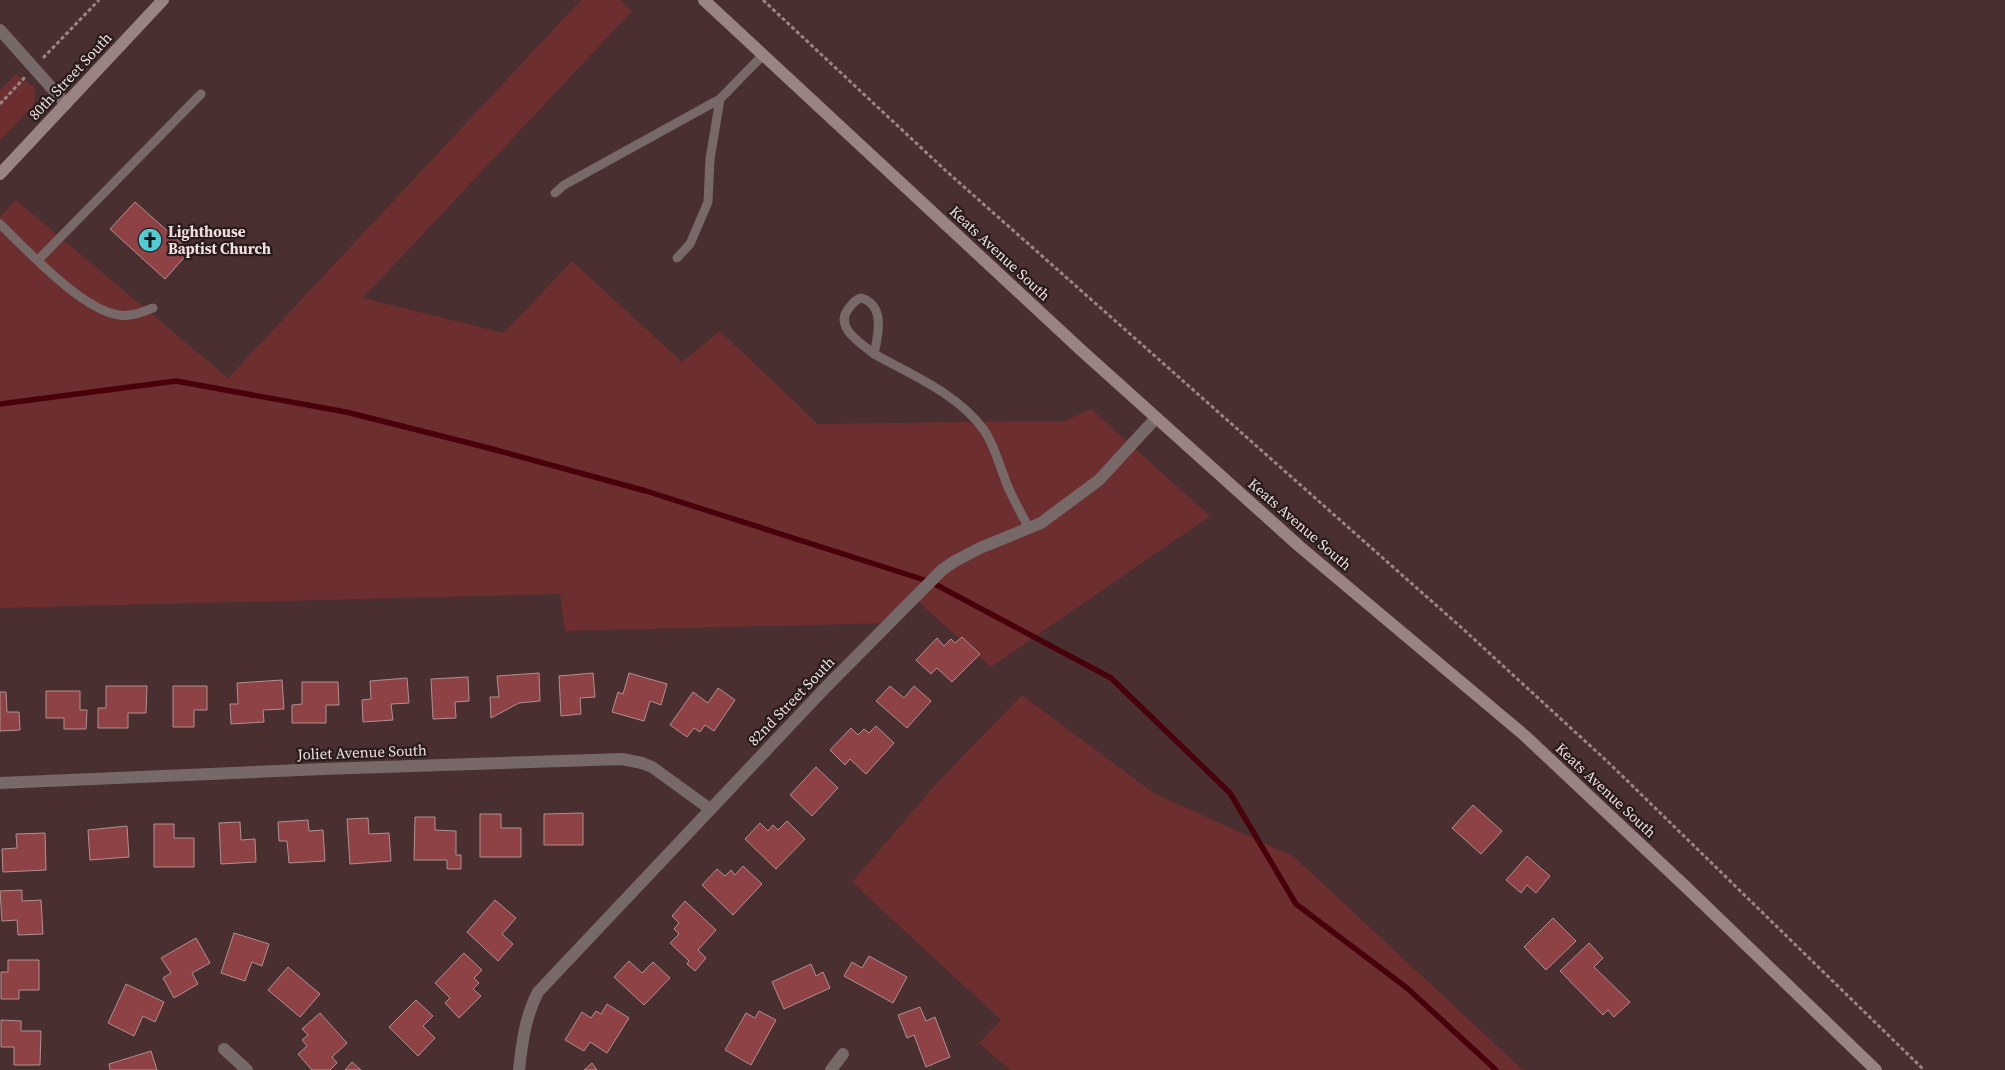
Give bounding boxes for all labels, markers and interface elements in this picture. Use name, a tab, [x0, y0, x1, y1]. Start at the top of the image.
street label: 80th Street South	[24, 27, 116, 125]
street label: Keats Avenue South	[945, 201, 1055, 305]
place label: Lighthouse Baptist Church	[168, 221, 271, 259]
church icon: Lighthouse Baptist Church	[137, 227, 163, 253]
street label: Keats Avenue South	[1244, 473, 1356, 575]
street label: 82nd Street South	[743, 652, 839, 750]
street label: Keats Avenue South	[1551, 738, 1661, 842]
street label: Joliet Avenue South	[296, 739, 427, 765]

